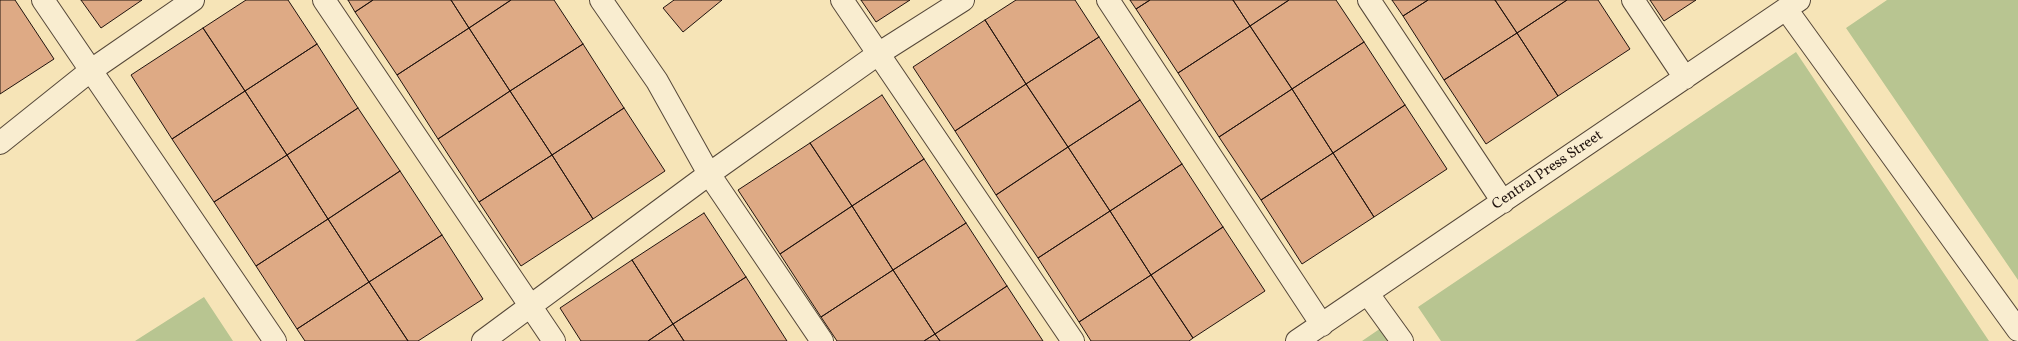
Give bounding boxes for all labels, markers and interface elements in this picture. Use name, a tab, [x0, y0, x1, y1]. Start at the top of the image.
street label: Central Press Street	[1489, 127, 1607, 215]

